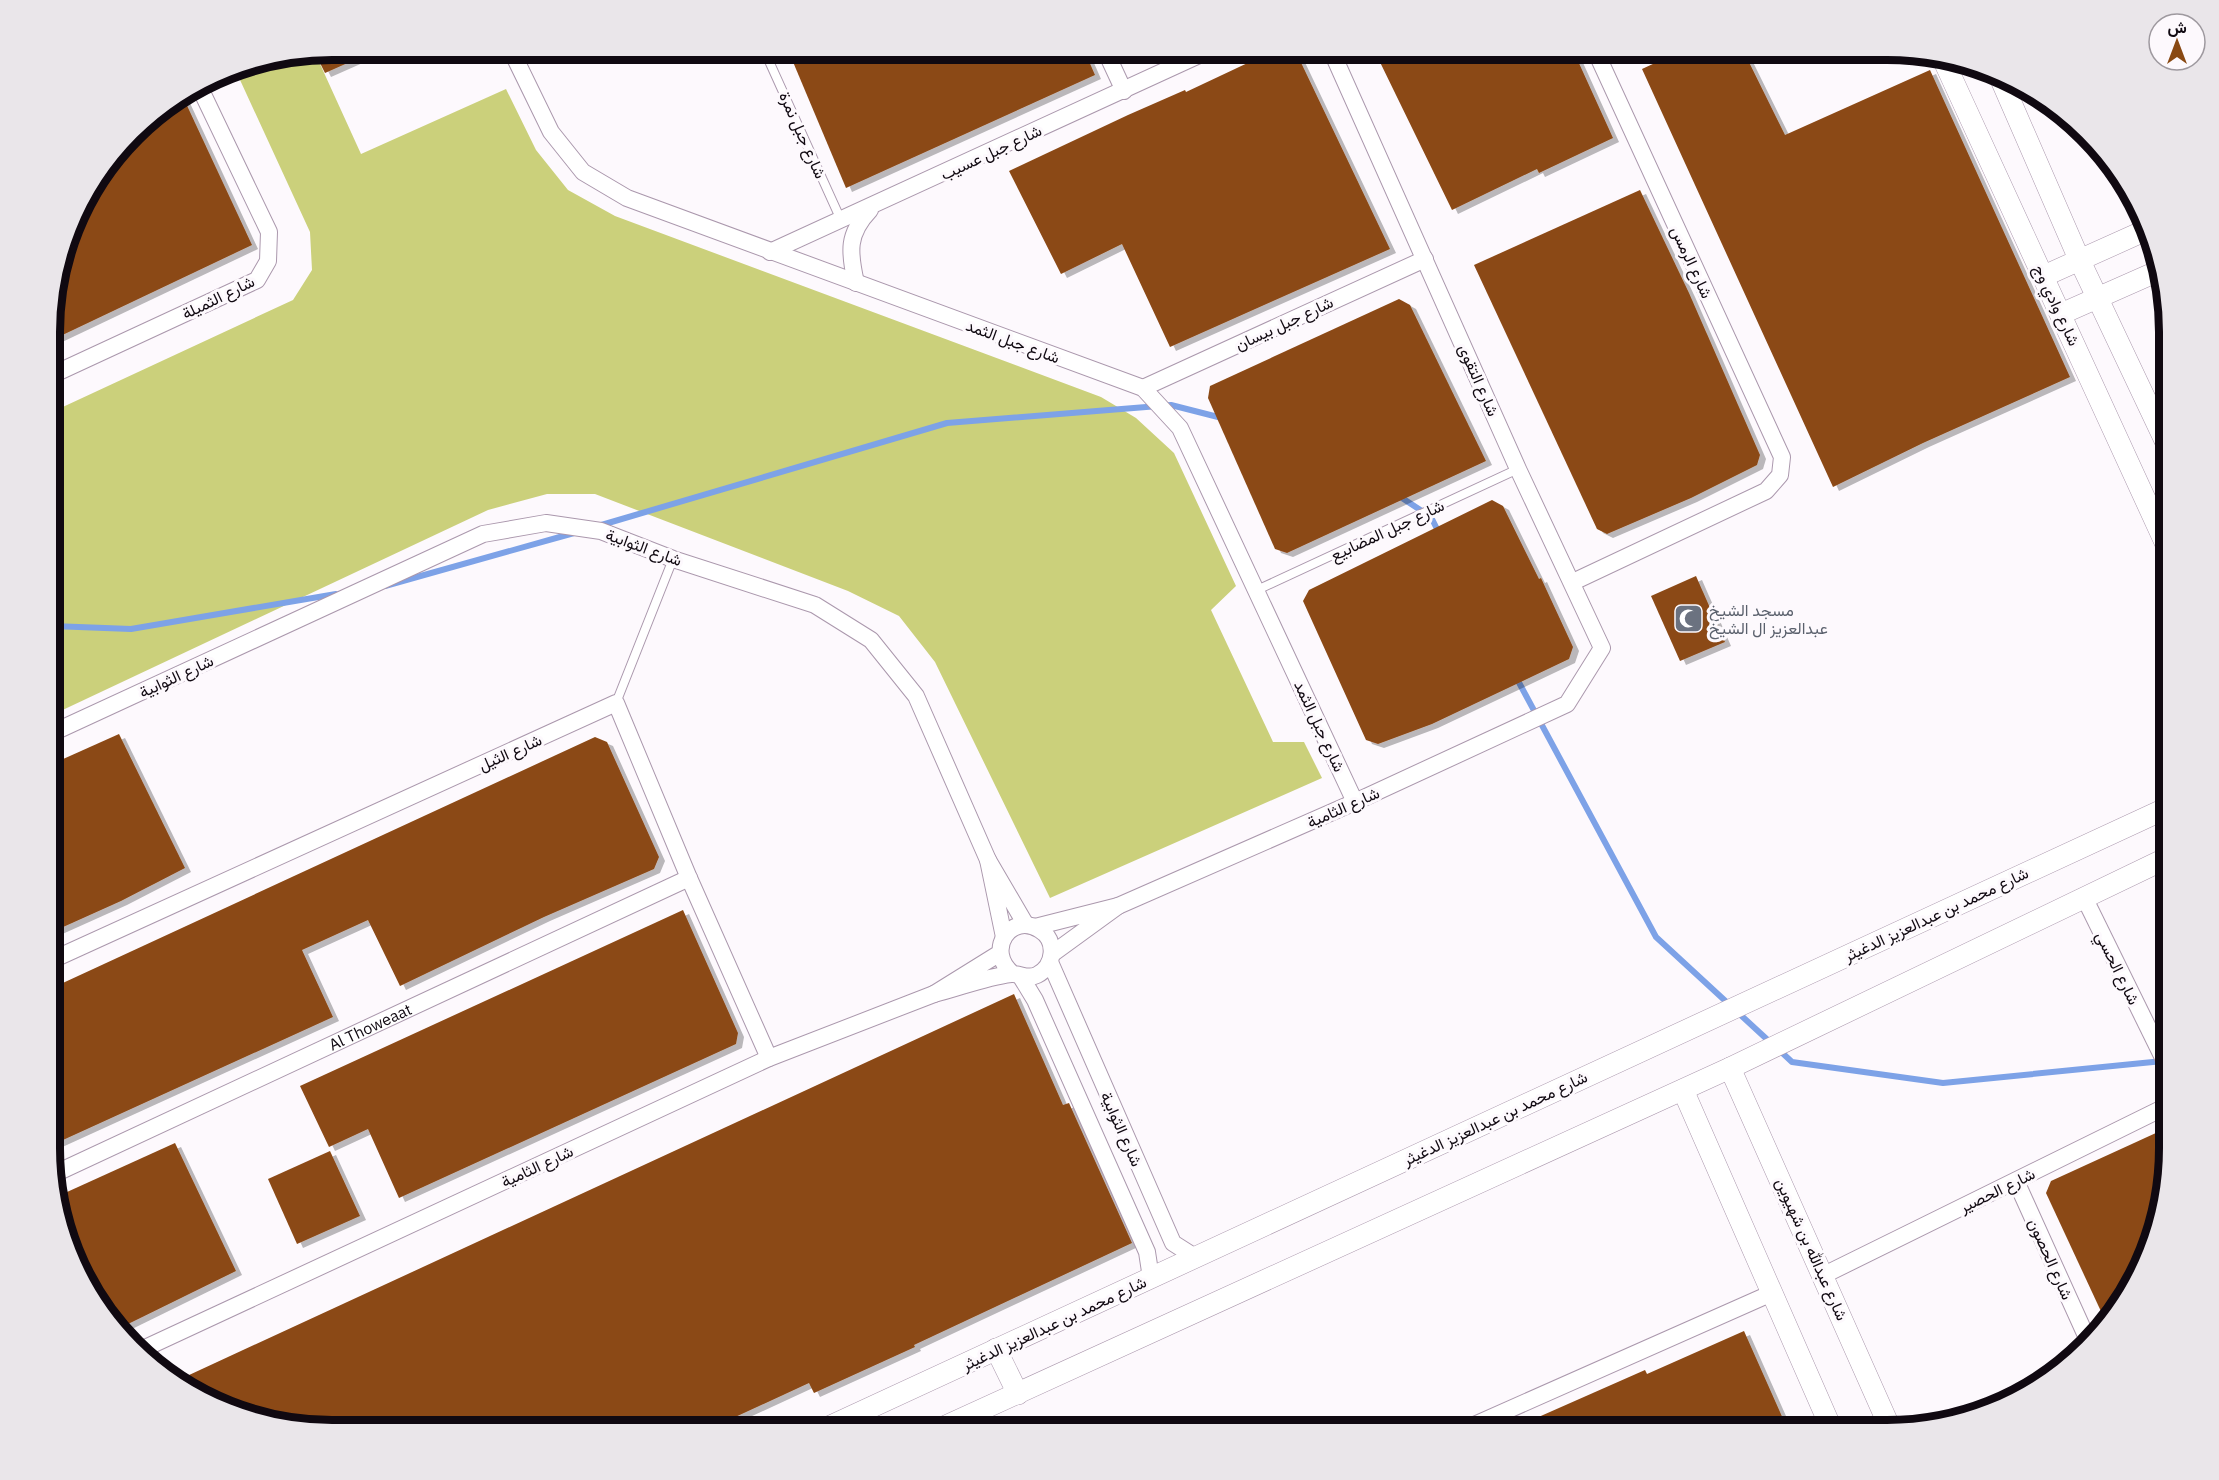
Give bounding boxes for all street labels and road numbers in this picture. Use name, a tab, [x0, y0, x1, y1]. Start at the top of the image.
street label: شارع جبل نمرة	[773, 89, 831, 182]
street label: شارع جبل عسيب	[937, 120, 1046, 186]
street label: شارع الرمس	[1665, 223, 1717, 302]
street label: شارع وادي وج	[2026, 261, 2085, 350]
street label: شارع الثميلة	[178, 271, 258, 325]
street label: شارع جبل بيسان	[1232, 292, 1337, 356]
street label: شارع جبل الثمد	[963, 315, 1063, 369]
street label: شارع التقوى	[1452, 341, 1504, 420]
street label: شارع جبل المضابيع	[1327, 495, 1448, 567]
street label: شارع الثوابية	[602, 524, 685, 572]
street label: شارع الثوابية	[136, 650, 217, 704]
street label: شارع جبل الثمد	[1288, 677, 1350, 776]
street label: شارع الثيل	[475, 729, 546, 777]
street label: شارع الثامية	[1304, 782, 1383, 834]
street label: شارع محمد بن عبدالعزيز الدغيثر	[1840, 862, 2032, 968]
street label: شارع الحسي	[2088, 928, 2144, 1010]
street label: Al Thoweaat	[325, 999, 415, 1055]
street label: شارع محمد بن عبدالعزيز الدغيثر	[1399, 1066, 1591, 1172]
street label: شارع الثوابية	[1095, 1089, 1147, 1170]
street label: شارع الثامية	[498, 1141, 577, 1193]
street label: شارع الحصير	[1955, 1163, 2039, 1219]
street label: شارع عبدالله بن شهيوين	[1770, 1175, 1852, 1324]
street label: شارع الحصون	[2022, 1215, 2078, 1304]
street label: شارع محمد بن عبدالعزيز الدغيثر	[958, 1271, 1150, 1377]

